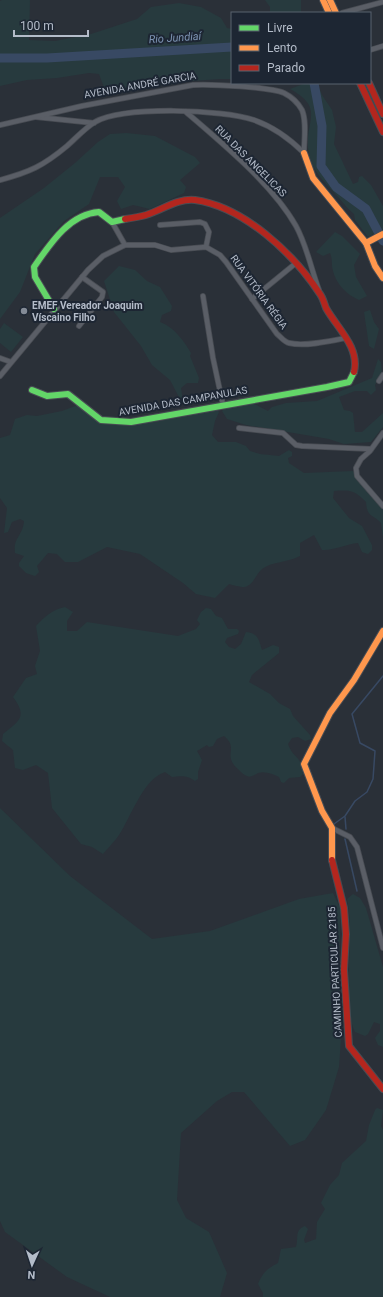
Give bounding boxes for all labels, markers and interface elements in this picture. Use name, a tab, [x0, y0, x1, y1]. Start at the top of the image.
scale bar	[14, 12, 88, 38]
legend	[231, 12, 371, 84]
text: 100 m	[20, 19, 54, 33]
text: Livre	[267, 21, 293, 35]
water label: Rio Jundiaí	[148, 30, 203, 46]
text: Lento	[267, 41, 297, 55]
text: Parado	[267, 61, 305, 75]
street label: AVENIDA ANDRÉ GARCIA	[83, 69, 197, 100]
street label: RUA DAS ANGELICAS	[213, 123, 289, 199]
street label: RUA VITÓRIA RÉGIA	[228, 252, 291, 332]
place label: EMEF Vereador Joaquim Víscaino Filho	[32, 300, 143, 323]
marker: EMEF Vereador Joaquim Víscaino Filho	[19, 306, 29, 316]
street label: AVENIDA DAS CAMPANULAS	[118, 384, 248, 418]
street label: CAMINHO PARTICULAR 2185	[326, 906, 344, 1038]
north arrow	[12, 1245, 52, 1285]
text: N	[27, 1268, 36, 1281]

